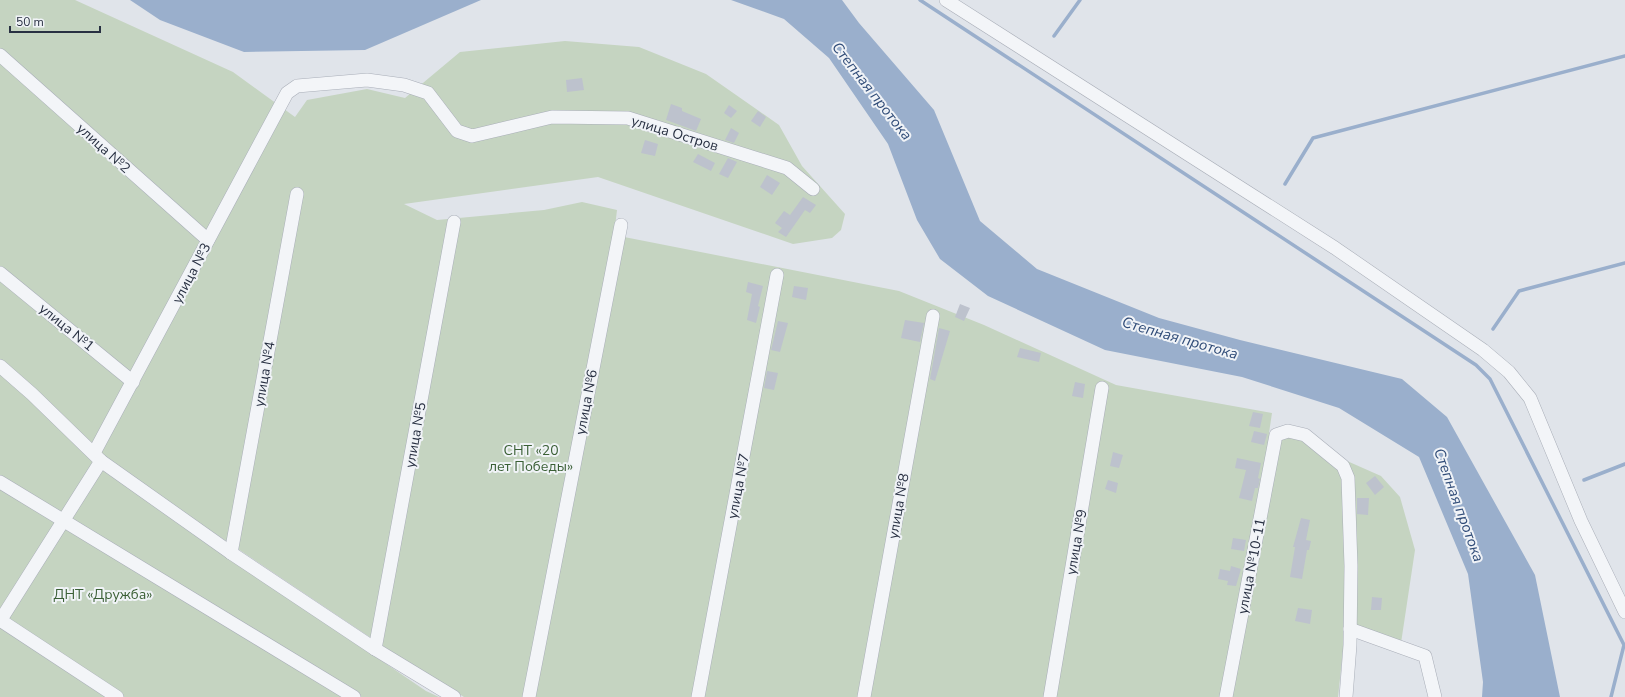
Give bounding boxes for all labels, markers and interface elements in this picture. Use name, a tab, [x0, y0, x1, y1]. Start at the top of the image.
scale bar	[10, 8, 100, 34]
text: 50 m	[16, 14, 44, 30]
water label: Степная протока	[827, 38, 917, 144]
street label: улица Остров	[629, 111, 721, 156]
street label: улица №2	[73, 119, 135, 178]
street label: улица №3	[168, 240, 215, 307]
street label: улица №1	[35, 299, 98, 356]
water label: Степная протока	[1120, 312, 1240, 364]
street label: улица №4	[249, 340, 280, 408]
street label: улица №6	[571, 368, 602, 436]
street label: улица №5	[400, 401, 431, 469]
park label: СНТ «20 лет Победы»	[489, 441, 573, 476]
water label: Степная протока	[1429, 445, 1489, 565]
street label: улица №7	[723, 452, 754, 520]
street label: улица №8	[883, 472, 914, 540]
street label: улица №9	[1061, 508, 1092, 576]
street label: улица №10-11	[1233, 517, 1270, 616]
park label: ДНТ «Дружба»	[54, 585, 152, 604]

